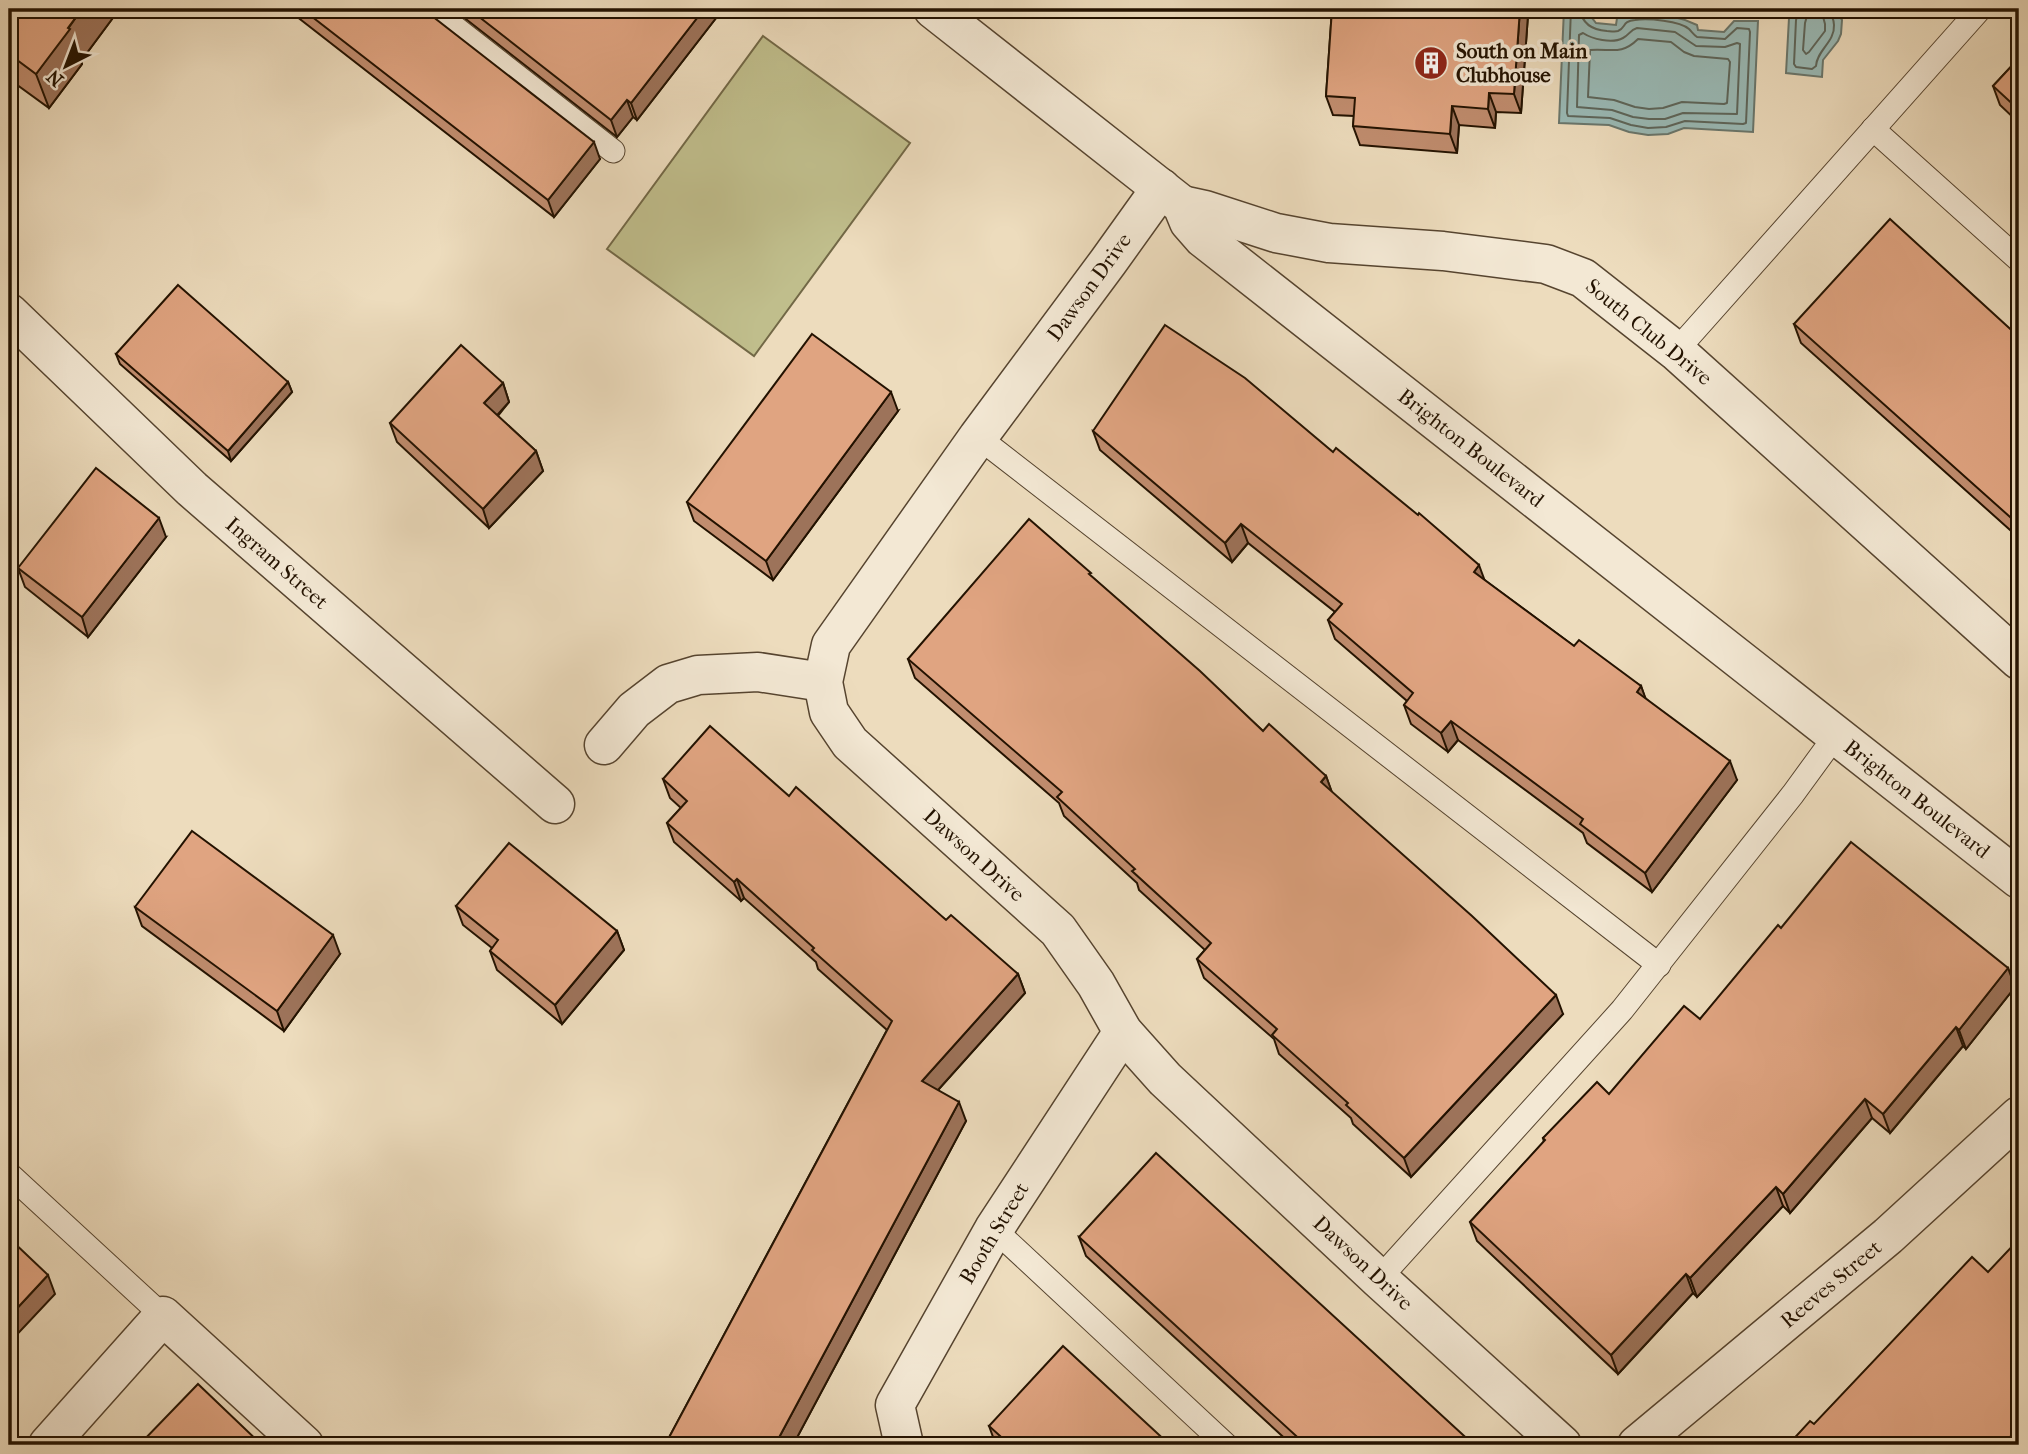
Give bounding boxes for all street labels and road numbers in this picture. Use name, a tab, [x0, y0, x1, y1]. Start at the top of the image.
street label: Dawson Drive	[1042, 228, 1136, 346]
street label: South Club Drive	[1581, 274, 1717, 390]
street label: Brighton Boulevard	[1393, 384, 1549, 513]
street label: Ingram Street	[221, 512, 333, 614]
street label: Brighton Boulevard	[1839, 735, 1995, 864]
street label: Dawson Drive	[919, 804, 1029, 906]
street label: Booth Street	[954, 1177, 1034, 1288]
street label: Dawson Drive	[1308, 1211, 1418, 1315]
street label: Reeves Street	[1776, 1235, 1886, 1333]

